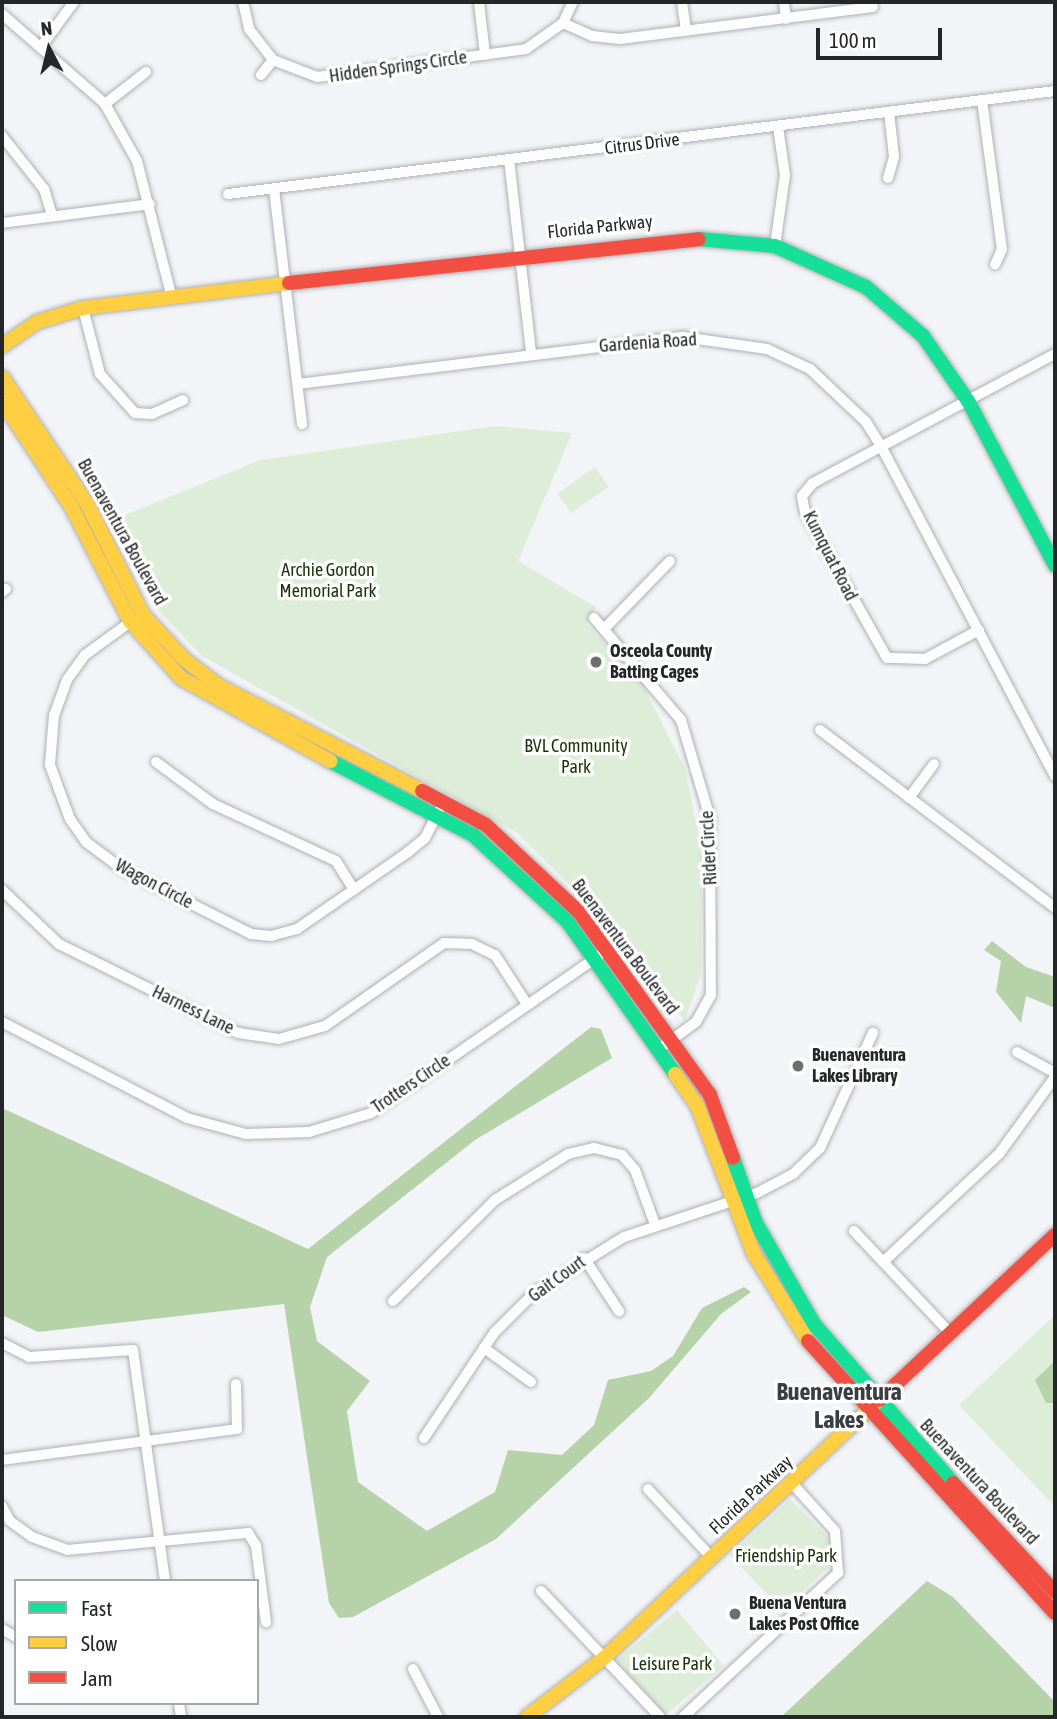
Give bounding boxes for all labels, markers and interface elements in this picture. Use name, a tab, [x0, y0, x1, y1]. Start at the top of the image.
north arrow	[14, 14, 84, 84]
scale bar	[819, 14, 945, 58]
text: N	[40, 17, 53, 40]
text: 100 m	[829, 28, 877, 52]
street label: Hidden Springs Circle	[328, 47, 468, 87]
street label: Citrus Drive	[603, 129, 681, 159]
street label: Florida Parkway	[546, 211, 654, 243]
street label: Gardenia Road	[598, 329, 698, 357]
street label: Buenaventura Boulevard	[73, 455, 171, 609]
street label: Kumquat Road	[798, 507, 862, 605]
park label: Archie Gordon Memorial Park	[280, 560, 376, 602]
place label: Osceola County Batting Cages	[610, 641, 712, 684]
marker: Osceola County Batting Cages	[588, 654, 604, 670]
park label: BVL Community Park	[524, 736, 628, 778]
street label: Rider Circle	[696, 810, 722, 886]
street label: Wagon Circle	[111, 855, 197, 913]
street label: Buenaventura Boulevard	[567, 875, 683, 1019]
street label: Harness Lane	[149, 981, 237, 1039]
place label: Buenaventura Lakes Library	[812, 1045, 906, 1088]
street label: Trotters Circle	[368, 1050, 454, 1118]
marker: Buenaventura Lakes Library	[790, 1058, 806, 1074]
street label: Gait Court	[524, 1251, 590, 1307]
district label: Buenaventura Lakes	[776, 1378, 902, 1434]
street label: Buenaventura Boulevard	[915, 1415, 1043, 1549]
street label: Florida Parkway	[705, 1451, 797, 1539]
park label: Friendship Park	[735, 1545, 837, 1567]
legend	[14, 1579, 259, 1705]
place label: Buena Ventura Lakes Post Office	[749, 1593, 859, 1636]
text: Fast	[81, 1596, 112, 1620]
marker: Buena Ventura Lakes Post Office	[727, 1606, 743, 1622]
text: Slow	[81, 1631, 117, 1655]
park label: Leisure Park	[632, 1653, 712, 1675]
text: Jam	[81, 1666, 113, 1690]

